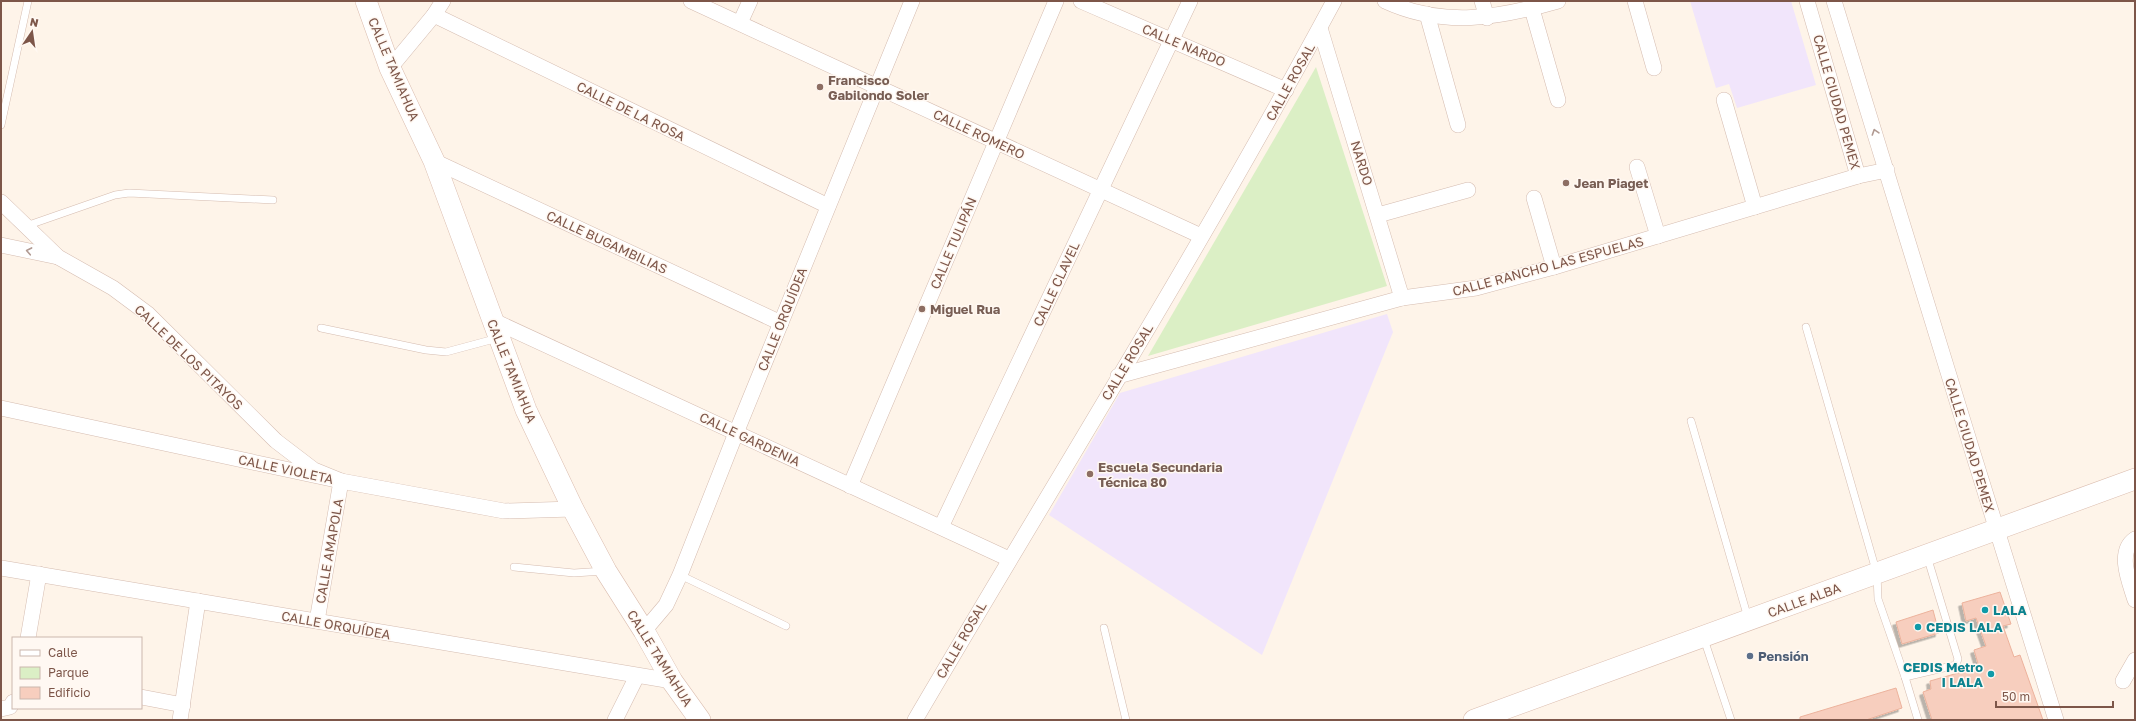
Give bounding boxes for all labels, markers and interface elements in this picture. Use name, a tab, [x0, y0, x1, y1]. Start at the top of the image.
north arrow	[12, 12, 52, 52]
text: N	[29, 14, 40, 29]
street label: CALLE TAMIAHUA	[365, 15, 423, 123]
street label: CALLE NARDO	[1140, 20, 1228, 70]
street label: CALLE CIUDAD PEMEX	[1810, 33, 1864, 172]
street label: CALLE ROSAL	[1262, 40, 1318, 124]
place label: Francisco Gabilondo Soler	[828, 72, 929, 103]
street label: CALLE DE LA ROSA	[574, 78, 688, 144]
marker: Francisco Gabilondo Soler	[815, 82, 825, 92]
street label: CALLE ROMERO	[931, 106, 1027, 162]
one-way arrow	[1871, 129, 1880, 136]
street label: NARDO	[1348, 139, 1376, 187]
place label: Jean Piaget	[1574, 175, 1648, 191]
marker: Jean Piaget	[1561, 178, 1571, 188]
street label: CALLE TULIPÁN	[926, 195, 980, 291]
street label: CALLE BUGAMBILIAS	[544, 207, 670, 277]
street label: CALLE RANCHO LAS ESPUELAS	[1451, 233, 1645, 299]
street label: CALLE CLAVEL	[1029, 239, 1083, 329]
one-way arrow	[26, 247, 32, 256]
street label: CALLE ORQUÍDEA	[754, 264, 810, 373]
street label: CALLE DE LOS PITAYOS	[131, 301, 247, 413]
place label: Miguel Rua	[930, 301, 1001, 317]
marker: Miguel Rua	[917, 304, 927, 314]
street label: CALLE TAMIAHUA	[484, 317, 540, 426]
street label: CALLE ROSAL	[1098, 320, 1156, 403]
street label: CALLE CIUDAD PEMEX	[1942, 376, 1998, 515]
street label: CALLE GARDENIA	[697, 409, 803, 469]
street label: CALLE VIOLETA	[237, 451, 335, 487]
place label: Escuela Secundaria Técnica 80	[1098, 459, 1223, 490]
marker: Escuela Secundaria Técnica 80	[1085, 469, 1095, 479]
street label: CALLE AMAPOLA	[312, 497, 346, 605]
street label: CALLE ALBA	[1765, 579, 1843, 621]
street label: CALLE ROSAL	[933, 598, 990, 681]
place label: LALA	[1993, 602, 2028, 618]
marker: LALA	[1980, 605, 1990, 615]
street label: CALLE TAMIAHUA	[624, 607, 696, 709]
street label: CALLE ORQUÍDEA	[280, 608, 392, 643]
place label: CEDIS LALA	[1926, 619, 2004, 635]
marker: CEDIS LALA	[1913, 622, 1923, 632]
legend	[12, 637, 142, 709]
text: Calle	[48, 645, 78, 660]
place label: Pensión	[1758, 648, 1809, 664]
marker: Pensión	[1745, 651, 1755, 661]
place label: CEDIS Metro I LALA	[1903, 659, 1984, 690]
text: Parque	[48, 665, 89, 680]
marker: CEDIS Metro I LALA	[1986, 669, 1996, 679]
scale bar	[1996, 683, 2113, 709]
text: Edificio	[48, 685, 90, 700]
text: 50 m	[2002, 689, 2030, 704]

